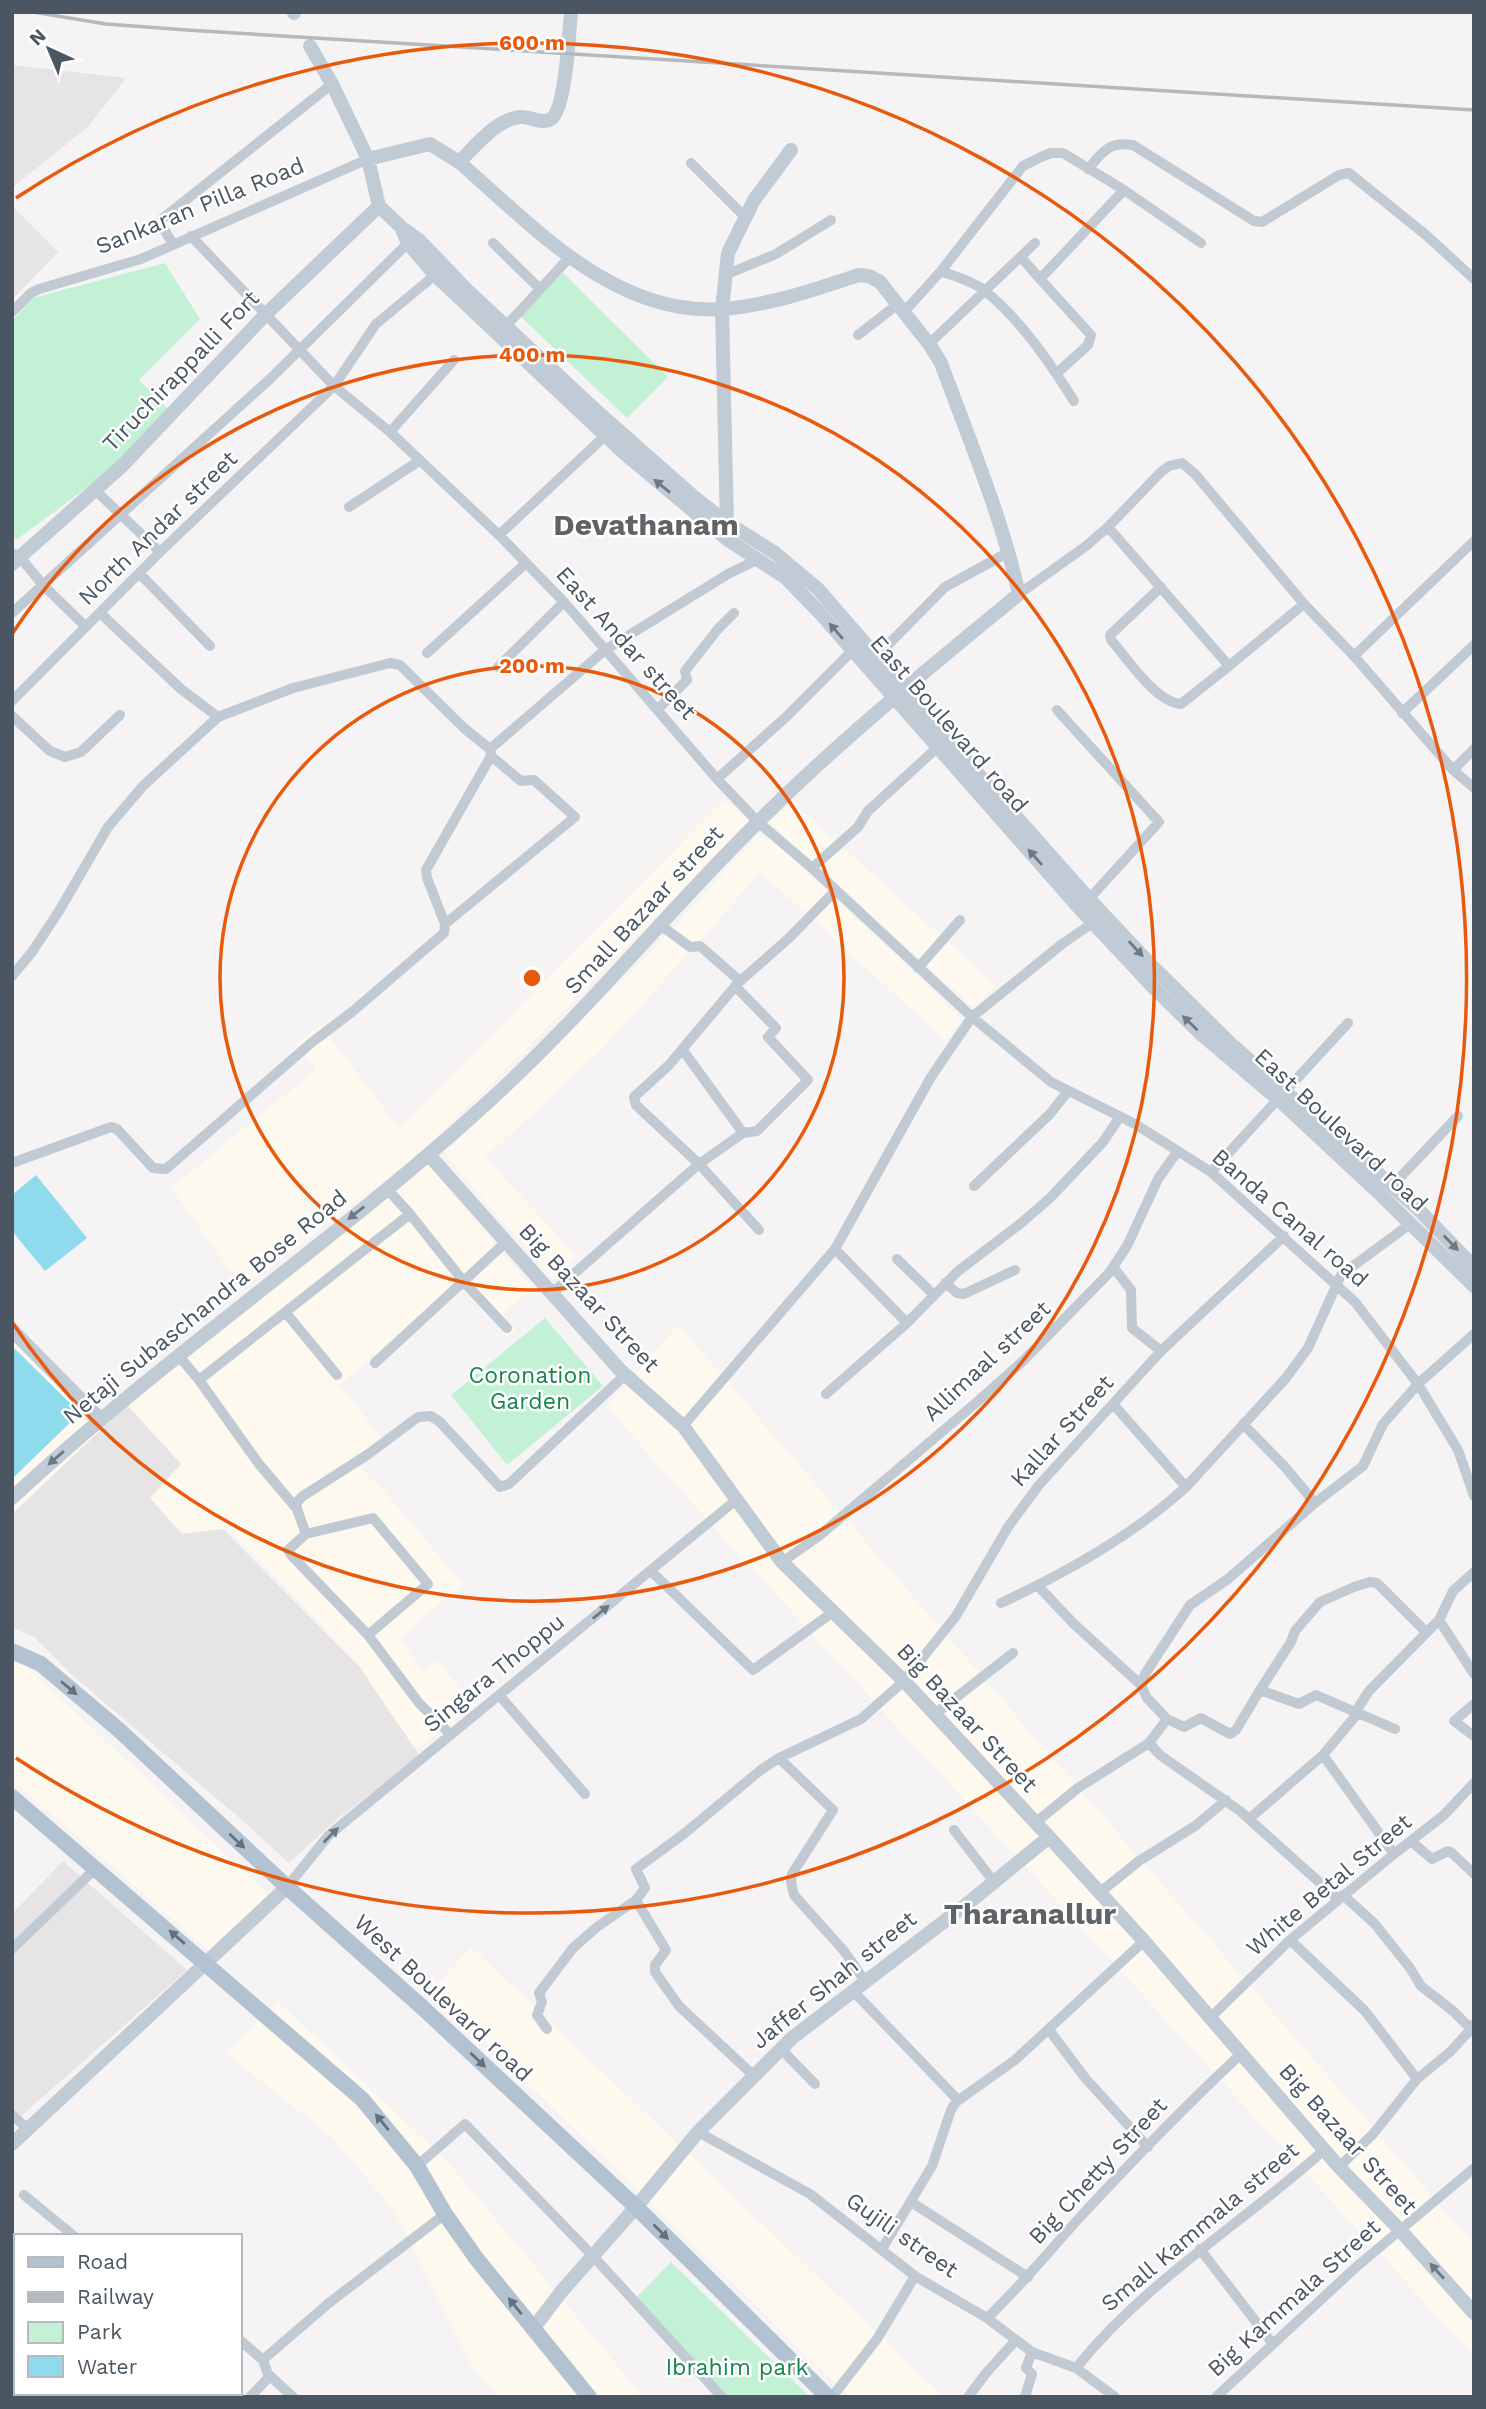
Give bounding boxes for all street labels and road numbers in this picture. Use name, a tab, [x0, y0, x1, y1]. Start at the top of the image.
street label: Sankaran Pilla Road	[92, 152, 308, 260]
street label: Tiruchirappalli Fort	[97, 285, 265, 457]
street label: North Andar street	[73, 445, 243, 611]
street label: East Andar street	[550, 561, 702, 725]
street label: East Boulevard road	[865, 630, 1033, 818]
street label: Small Bazaar street	[559, 820, 729, 1000]
street label: East Boulevard road	[1249, 1043, 1433, 1217]
street label: Banda Canal road	[1207, 1143, 1373, 1293]
street label: Netaji Subaschandra Bose Road	[58, 1184, 352, 1430]
street label: Big Bazaar Street	[513, 1218, 665, 1378]
street label: Allimaal street	[918, 1295, 1056, 1427]
street label: Kallar Street	[1005, 1369, 1119, 1492]
street label: Singara Thoppu	[418, 1608, 570, 1738]
street label: Big Bazaar Street	[891, 1638, 1043, 1798]
street label: White Betal Street	[1241, 1808, 1417, 1962]
street label: Jaffer Shah street	[746, 1905, 922, 2055]
street label: West Boulevard road	[348, 1909, 538, 2087]
street label: Big Bazaar Street	[1273, 2058, 1423, 2220]
street label: Big Chetty Street	[1023, 2092, 1173, 2250]
street label: Small Kammala street	[1096, 2136, 1304, 2317]
street label: Gujili street	[841, 2186, 964, 2284]
street label: Big Kammala Street	[1202, 2213, 1386, 2382]

